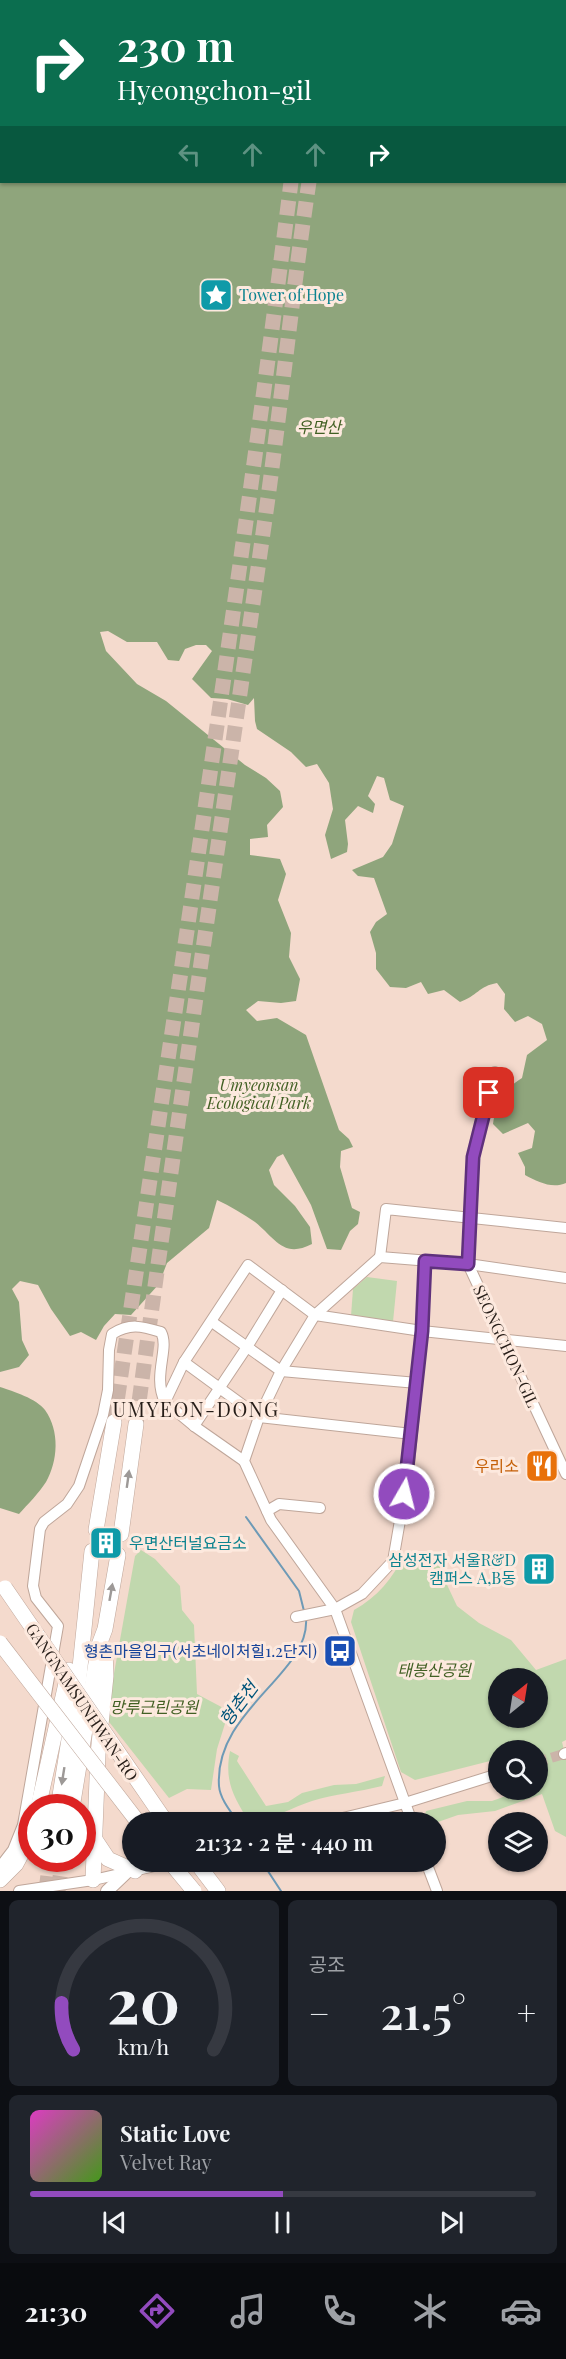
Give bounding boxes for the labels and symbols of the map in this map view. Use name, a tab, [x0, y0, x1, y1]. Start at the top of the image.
place icon: Tower of Hope	[198, 277, 234, 313]
place label: Tower of Hope	[239, 284, 344, 305]
park label: 우면산	[297, 416, 343, 437]
pin	[463, 1067, 514, 1118]
park label: Umyeonsan Ecological Park	[206, 1074, 311, 1113]
street label: SEONGCHON-GIL	[469, 1281, 544, 1410]
district label: UMYEON-DONG	[112, 1395, 280, 1422]
restaurant icon: 우리소	[524, 1448, 560, 1484]
place label: 우리소	[475, 1455, 519, 1476]
position arrow	[372, 1462, 436, 1526]
one-way arrow	[124, 1469, 133, 1488]
building icon: 우면산터널요금소	[88, 1525, 124, 1561]
place label: 우면산터널요금소	[129, 1532, 247, 1553]
place label: 삼성전자 서울R&D 캠퍼스 A,B동	[388, 1549, 516, 1588]
building icon: 삼성전자 서울R&D 캠퍼스 A,B동	[521, 1551, 557, 1587]
one-way arrow	[107, 1583, 116, 1602]
street label: GANGNAMSUNHWAN-RO	[22, 1619, 143, 1785]
bus stop icon: 형촌마을입구(서초네이처힐1.2단지)	[322, 1633, 358, 1669]
place label: 형촌마을입구(서초네이처힐1.2단지)	[84, 1640, 317, 1661]
park label: 태봉산공원	[397, 1659, 472, 1680]
north arrow	[488, 1668, 548, 1728]
water label: 형촌천	[214, 1674, 264, 1730]
park label: 망루근린공원	[110, 1696, 199, 1717]
one-way arrow	[59, 1767, 68, 1786]
speed limit sign: 30	[18, 1794, 96, 1872]

